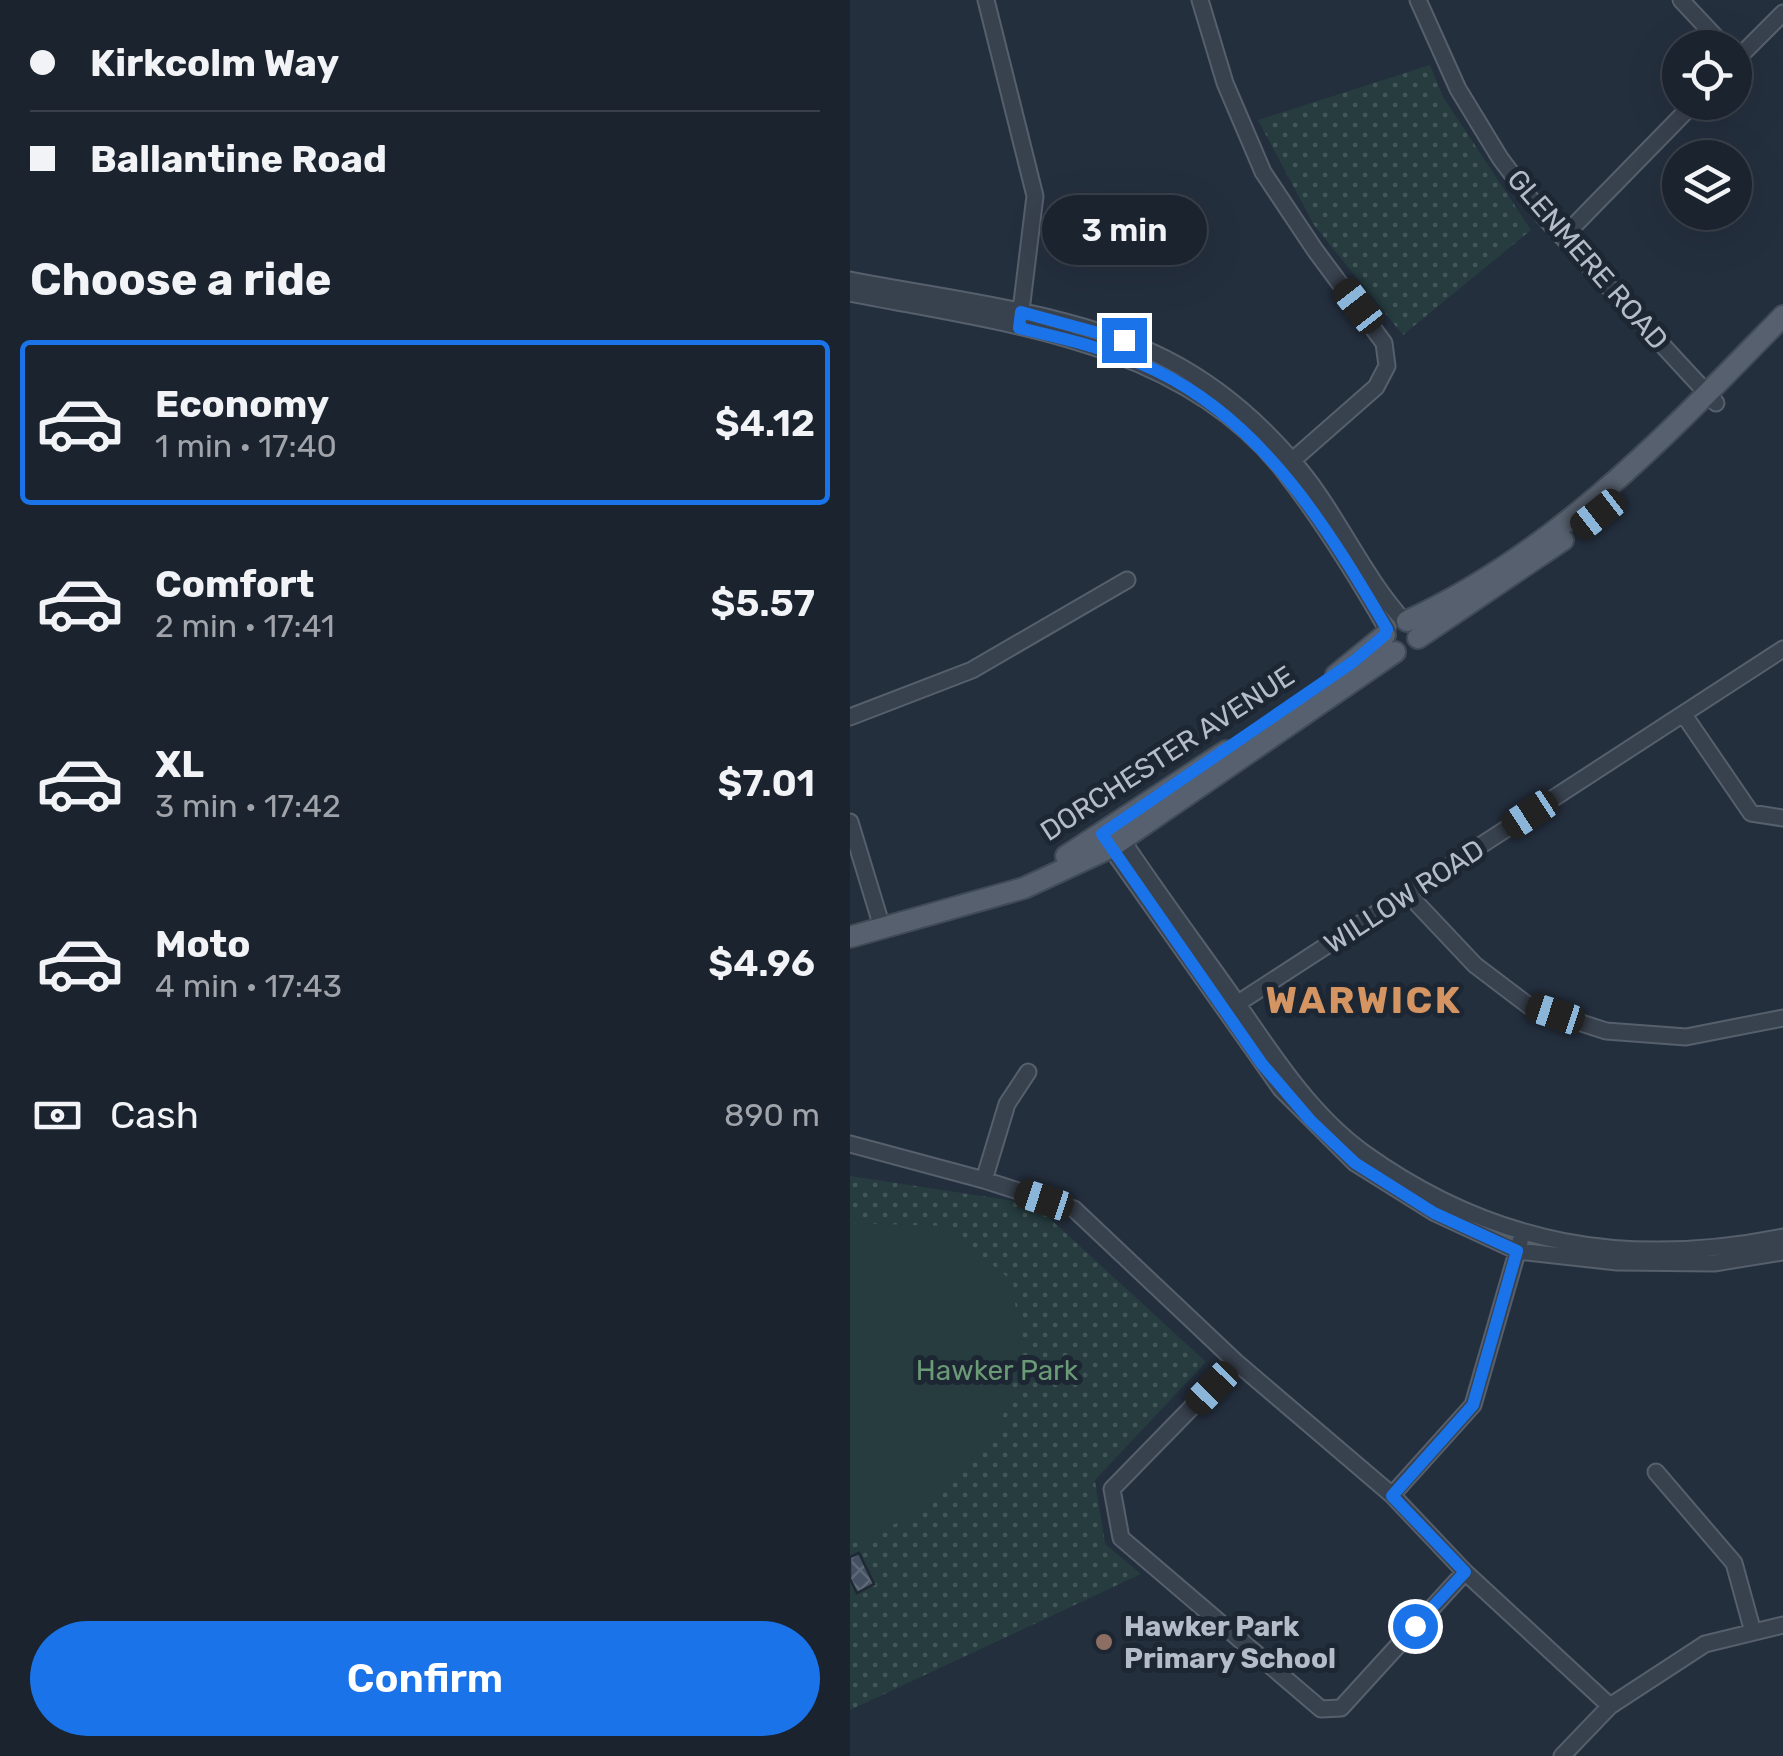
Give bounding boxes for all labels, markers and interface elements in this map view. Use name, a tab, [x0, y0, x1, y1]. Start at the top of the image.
map controls	[1662, 30, 1752, 230]
button: locate	[1662, 30, 1752, 120]
text: Kirkcolm Way	[90, 40, 339, 86]
text: Ballantine Road	[90, 136, 387, 182]
button: layers	[1662, 140, 1752, 230]
street label: GLENMERE ROAD	[1501, 163, 1675, 356]
callout: 3 min	[1042, 195, 1206, 265]
text: 3 min	[1082, 211, 1167, 249]
text: Choose a ride	[30, 253, 332, 306]
car	[1328, 273, 1388, 339]
route end	[1102, 318, 1147, 363]
icon: car	[35, 378, 125, 468]
text: Economy	[155, 381, 329, 427]
text: $4.12	[715, 400, 815, 446]
text: 1 min · 17:40	[155, 427, 337, 465]
car	[1565, 484, 1631, 544]
icon: car	[35, 558, 125, 648]
text: Comfort	[155, 561, 314, 607]
text: $5.57	[711, 580, 815, 626]
text: 2 min · 17:41	[155, 607, 335, 645]
street label: DORCHESTER AVENUE	[1034, 659, 1300, 848]
icon: car	[35, 738, 125, 828]
text: XL	[155, 741, 204, 787]
text: $7.01	[717, 760, 815, 806]
car	[1497, 785, 1563, 843]
text: 3 min · 17:42	[155, 787, 341, 825]
street label: WILLOW ROAD	[1318, 833, 1490, 960]
icon: car	[35, 918, 125, 1008]
text: Moto	[155, 921, 251, 967]
text: $4.96	[708, 940, 815, 986]
text: 4 min · 17:43	[155, 967, 342, 1005]
district label: WARWICK	[1266, 977, 1462, 1023]
car	[1522, 990, 1588, 1038]
icon: cash	[30, 1088, 85, 1143]
text: Cash	[110, 1092, 199, 1138]
text: 890 m	[724, 1096, 820, 1134]
car	[1011, 1176, 1077, 1224]
park label: Hawker Park	[916, 1354, 1079, 1387]
car	[1180, 1356, 1244, 1420]
route start	[1393, 1604, 1438, 1649]
place label: Hawker Park Primary School	[1124, 1610, 1336, 1675]
button: Confirm	[30, 1621, 820, 1736]
marker: Hawker Park Primary School	[1093, 1631, 1115, 1653]

